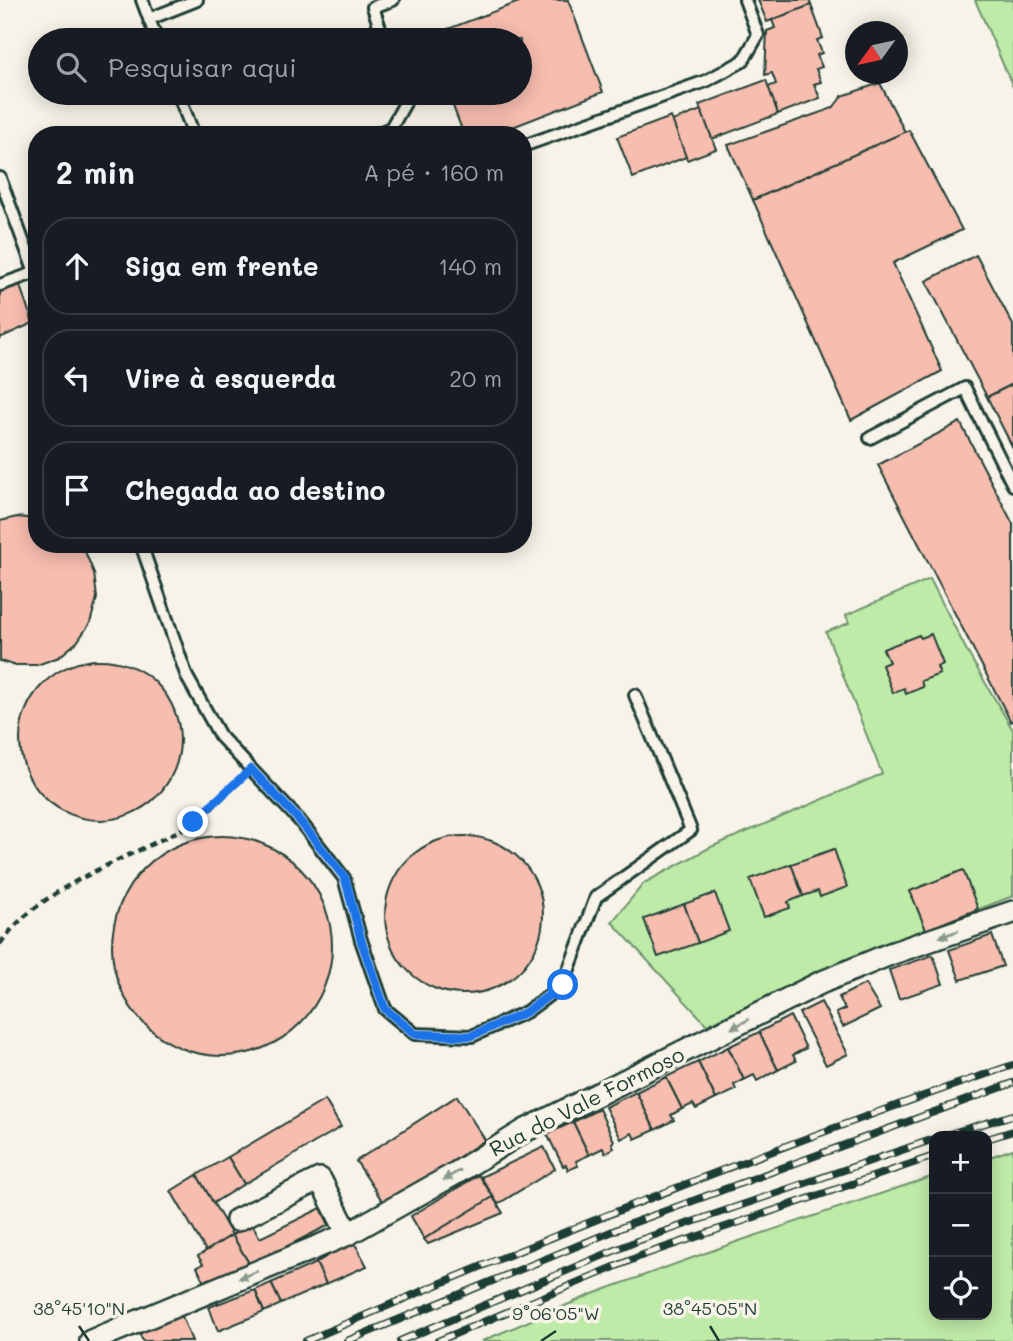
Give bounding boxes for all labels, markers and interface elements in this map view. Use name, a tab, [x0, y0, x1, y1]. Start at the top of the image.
north arrow	[845, 21, 908, 84]
search box	[28, 28, 532, 105]
icon: search	[52, 48, 90, 86]
text: Pesquisar aqui	[108, 50, 297, 84]
text: 2 min	[56, 152, 135, 192]
text: A pé · 160 m	[363, 157, 504, 187]
icon: ahead	[58, 247, 96, 285]
text: Siga em frente	[125, 249, 319, 283]
text: 140 m	[438, 251, 502, 281]
icon: left	[58, 359, 96, 397]
text: Vire à esquerda	[125, 361, 336, 395]
text: 20 m	[449, 363, 502, 393]
icon: arrive	[58, 471, 96, 509]
text: Chegada ao destino	[125, 473, 385, 507]
route end	[177, 806, 208, 837]
one-way arrow	[938, 929, 959, 940]
route start	[547, 969, 578, 1000]
one-way arrow	[730, 1019, 750, 1030]
street label: Rua do Vale Formoso	[484, 1040, 688, 1162]
map controls	[929, 1131, 992, 1320]
button: +	[929, 1131, 992, 1194]
one-way arrow	[442, 1169, 462, 1181]
button: −	[929, 1194, 992, 1257]
button: locate	[929, 1257, 992, 1320]
one-way arrow	[237, 1269, 258, 1280]
text: 38°45'10"N	[33, 1296, 125, 1320]
text: 38°45'05"N	[663, 1296, 757, 1320]
text: 9°06'05"W	[512, 1301, 600, 1325]

